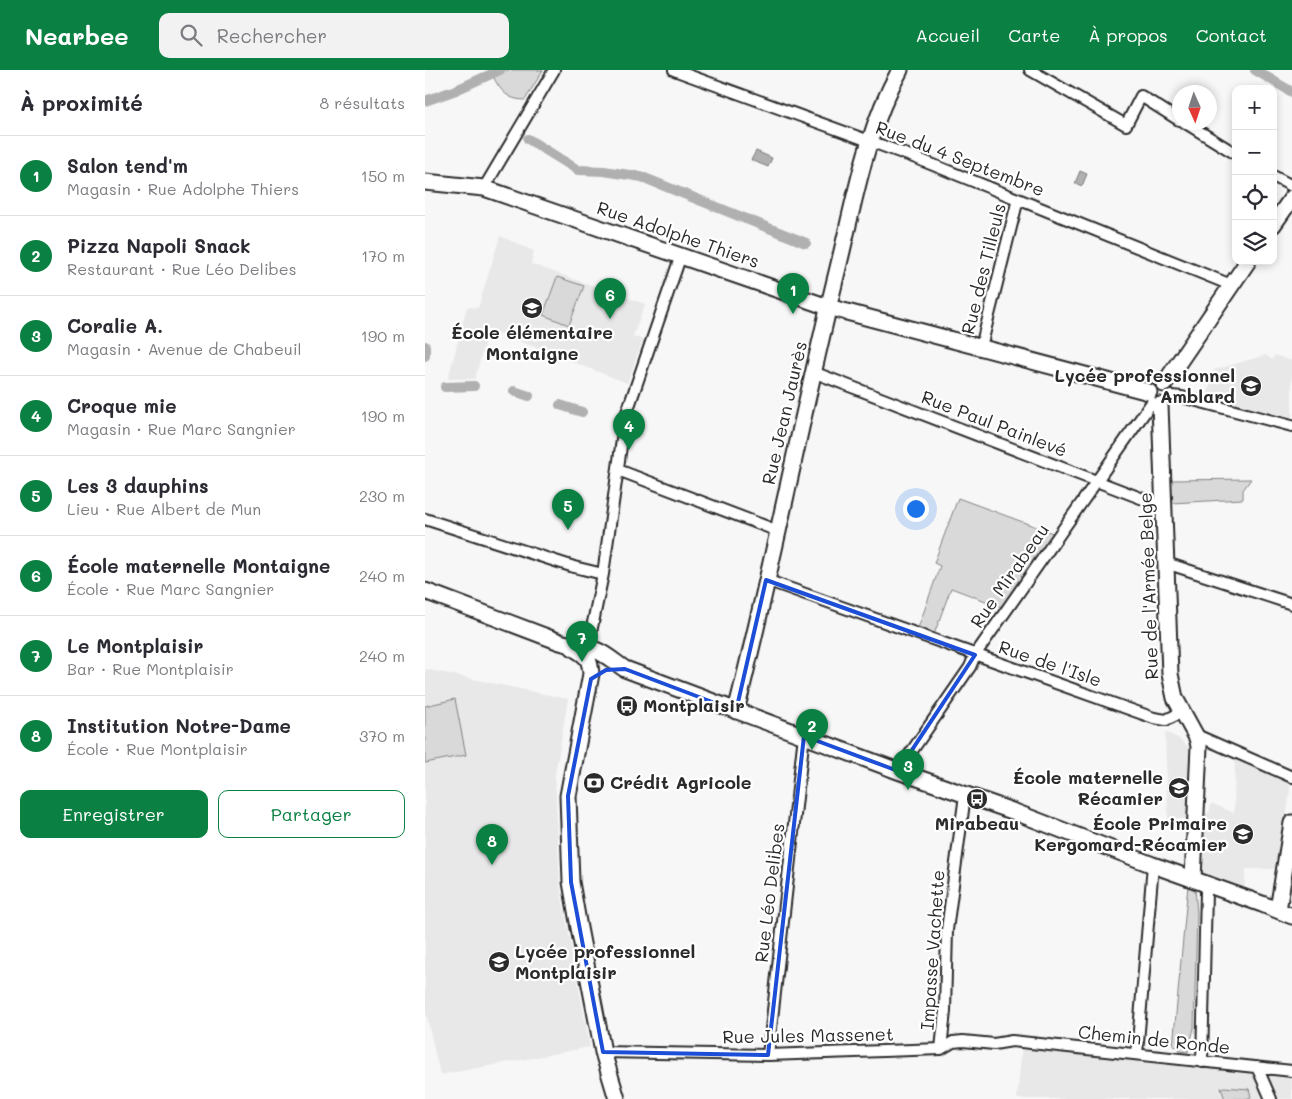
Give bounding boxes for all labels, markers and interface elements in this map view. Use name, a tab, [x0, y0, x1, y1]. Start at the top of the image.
search box	[159, 13, 509, 58]
text: Nearbee	[25, 20, 129, 51]
icon: search	[177, 21, 205, 49]
text: Rechercher	[217, 23, 327, 48]
text: Accueil	[915, 23, 980, 47]
text: Carte	[1008, 23, 1060, 47]
text: À propos	[1088, 23, 1168, 47]
text: Contact	[1196, 23, 1267, 47]
north arrow	[1172, 85, 1217, 130]
map controls	[1232, 85, 1277, 265]
button: +	[1232, 85, 1277, 130]
text: À proximité	[20, 89, 143, 116]
text: 8 résultats	[320, 92, 405, 113]
street label: Rue du 4 Septembre	[872, 115, 1048, 201]
button: −	[1232, 130, 1277, 175]
text: Salon tend'm	[67, 153, 188, 178]
text: 1	[32, 165, 40, 186]
text: 150 m	[361, 165, 405, 186]
button: locate	[1232, 175, 1277, 220]
text: Magasin · Rue Adolphe Thiers	[67, 178, 299, 199]
street label: Rue Adolphe Thiers	[594, 195, 763, 273]
street label: Rue des Tilleuls	[955, 201, 1011, 337]
button: layers	[1232, 220, 1277, 265]
text: Pizza Napoli Snack	[67, 233, 250, 258]
text: 2	[32, 245, 40, 266]
text: 170 m	[361, 245, 405, 266]
text: Restaurant · Rue Léo Delibes	[67, 258, 296, 279]
pin: 1	[777, 273, 809, 314]
pin: 6	[594, 278, 626, 319]
school or university icon: École élémentaire Montaigne	[520, 296, 544, 320]
text: Coralie A.	[67, 313, 163, 338]
place label: École élémentaire Montaigne	[451, 320, 613, 365]
text: 3	[31, 325, 41, 346]
text: 190 m	[361, 325, 405, 346]
text: Magasin · Avenue de Chabeuil	[67, 338, 302, 359]
street label: Rue Jean Jaurès	[756, 339, 812, 487]
place label: Lycée professionnel Amblard	[1055, 363, 1235, 408]
school or university icon: Lycée professionnel Amblard	[1239, 374, 1263, 398]
street label: Rue Paul Painlevé	[918, 384, 1071, 462]
text: Croque mie	[67, 393, 177, 418]
text: 4	[31, 405, 41, 426]
text: 190 m	[361, 405, 405, 426]
pin: 4	[613, 409, 645, 450]
text: Magasin · Rue Marc Sangnier	[67, 418, 296, 439]
text: Les 3 dauphins	[67, 473, 209, 498]
text: 5	[31, 485, 41, 506]
text: 230 m	[359, 485, 405, 506]
pin: 5	[552, 489, 584, 530]
street label: Rue de l'Armée Belge	[1133, 492, 1163, 680]
your location	[903, 496, 929, 522]
text: Lieu · Rue Albert de Mun	[67, 498, 261, 519]
street label: Rue Mirabeau	[964, 519, 1054, 632]
text: École maternelle Montaigne	[67, 553, 330, 578]
text: 6	[31, 565, 41, 586]
text: 240 m	[359, 565, 405, 586]
text: École · Rue Marc Sangnier	[67, 578, 274, 599]
pin: 7	[566, 621, 598, 662]
text: Le Montplaisir	[67, 633, 204, 658]
street label: Rue de l'Isle	[996, 634, 1105, 692]
text: 7	[32, 645, 40, 666]
text: 240 m	[359, 645, 405, 666]
text: Bar · Rue Montplaisir	[67, 658, 234, 679]
place label: Montplaisir	[643, 693, 745, 717]
bus stop icon: Montplaisir	[615, 694, 639, 718]
pin: 2	[796, 709, 828, 750]
text: Institution Notre-Dame	[67, 713, 291, 738]
text: 8	[31, 725, 41, 746]
text: 370 m	[359, 725, 405, 746]
text: École · Rue Montplaisir	[67, 738, 248, 759]
pin: 3	[892, 749, 924, 790]
place label: École maternelle Récamier	[1013, 765, 1163, 810]
place label: Crédit Agricole	[610, 770, 752, 794]
bank icon: Crédit Agricole	[582, 771, 606, 795]
school or university icon: École maternelle Récamier	[1167, 776, 1191, 800]
bus stop icon: Mirabeau	[965, 787, 989, 811]
button: Enregistrer	[20, 790, 208, 838]
button: Partager	[218, 790, 405, 838]
place label: Mirabeau	[935, 811, 1019, 835]
place label: École Primaire Kergomard-Récamier	[1034, 811, 1227, 856]
street label: Rue Léo Delibes	[749, 822, 789, 964]
school or university icon: École Primaire Kergomard-Récamier	[1231, 822, 1255, 846]
pin: 8	[476, 824, 508, 865]
street label: Impasse Vachette	[914, 869, 950, 1031]
place label: Lycée professionnel Montplaisir	[515, 939, 695, 984]
school or university icon: Lycée professionnel Montplaisir	[487, 950, 511, 974]
street label: Chemin de Ronde	[1077, 1019, 1231, 1059]
street label: Rue Jules Massenet	[722, 1022, 894, 1048]

